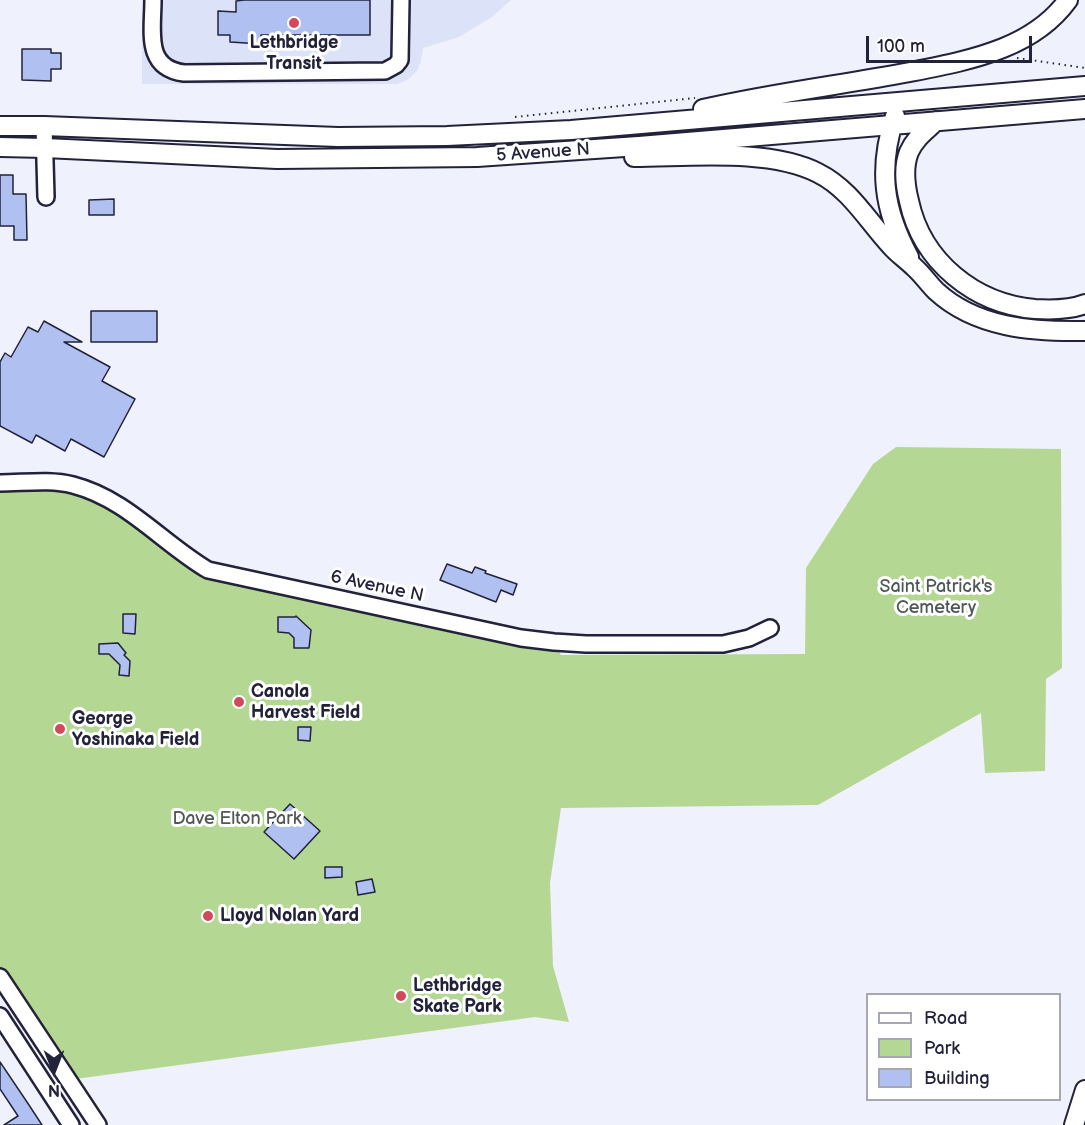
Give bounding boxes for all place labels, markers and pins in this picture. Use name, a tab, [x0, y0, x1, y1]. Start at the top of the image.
marker: Lethbridge Transit	[287, 16, 301, 30]
place label: Lethbridge Transit	[250, 32, 338, 74]
place label: Canola Harvest Field	[251, 681, 360, 724]
marker: Canola Harvest Field	[232, 695, 246, 709]
place label: George Yoshinaka Field	[72, 708, 199, 750]
marker: George Yoshinaka Field	[53, 722, 67, 736]
place label: Lloyd Nolan Yard	[220, 905, 359, 927]
marker: Lloyd Nolan Yard	[201, 909, 215, 923]
place label: Lethbridge Skate Park	[413, 975, 502, 1018]
marker: Lethbridge Skate Park	[394, 989, 408, 1003]

